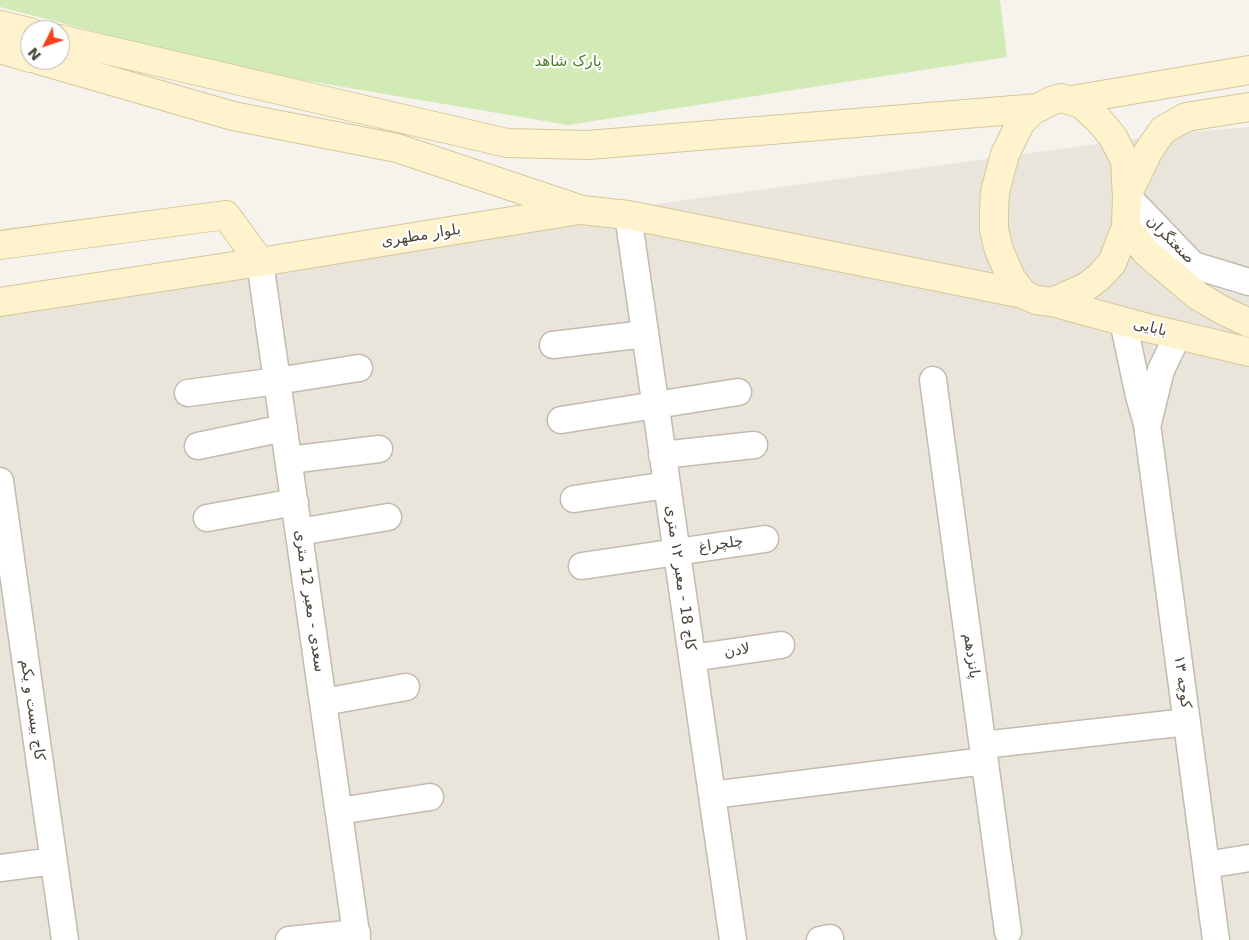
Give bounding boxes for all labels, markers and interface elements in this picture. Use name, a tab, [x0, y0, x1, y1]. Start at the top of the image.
north arrow	[20, 20, 70, 70]
text: N	[25, 45, 44, 64]
park label: پارک شاهد	[534, 53, 602, 71]
street label: صنعتگران	[1142, 212, 1198, 268]
street label: بلوار مطهری	[380, 221, 462, 251]
street label: بابایی	[1131, 315, 1169, 341]
street label: کاج 18 - معبر ۱۲ متری	[661, 504, 699, 652]
street label: سعدی - معبر 12 متری	[290, 529, 328, 673]
street label: چلچراغ	[697, 533, 745, 557]
street label: پانزدهم	[959, 632, 983, 680]
street label: لادن	[723, 640, 751, 662]
street label: کوچه ۱۳	[1169, 654, 1195, 710]
street label: کاج بیست و یکم	[16, 658, 48, 762]

